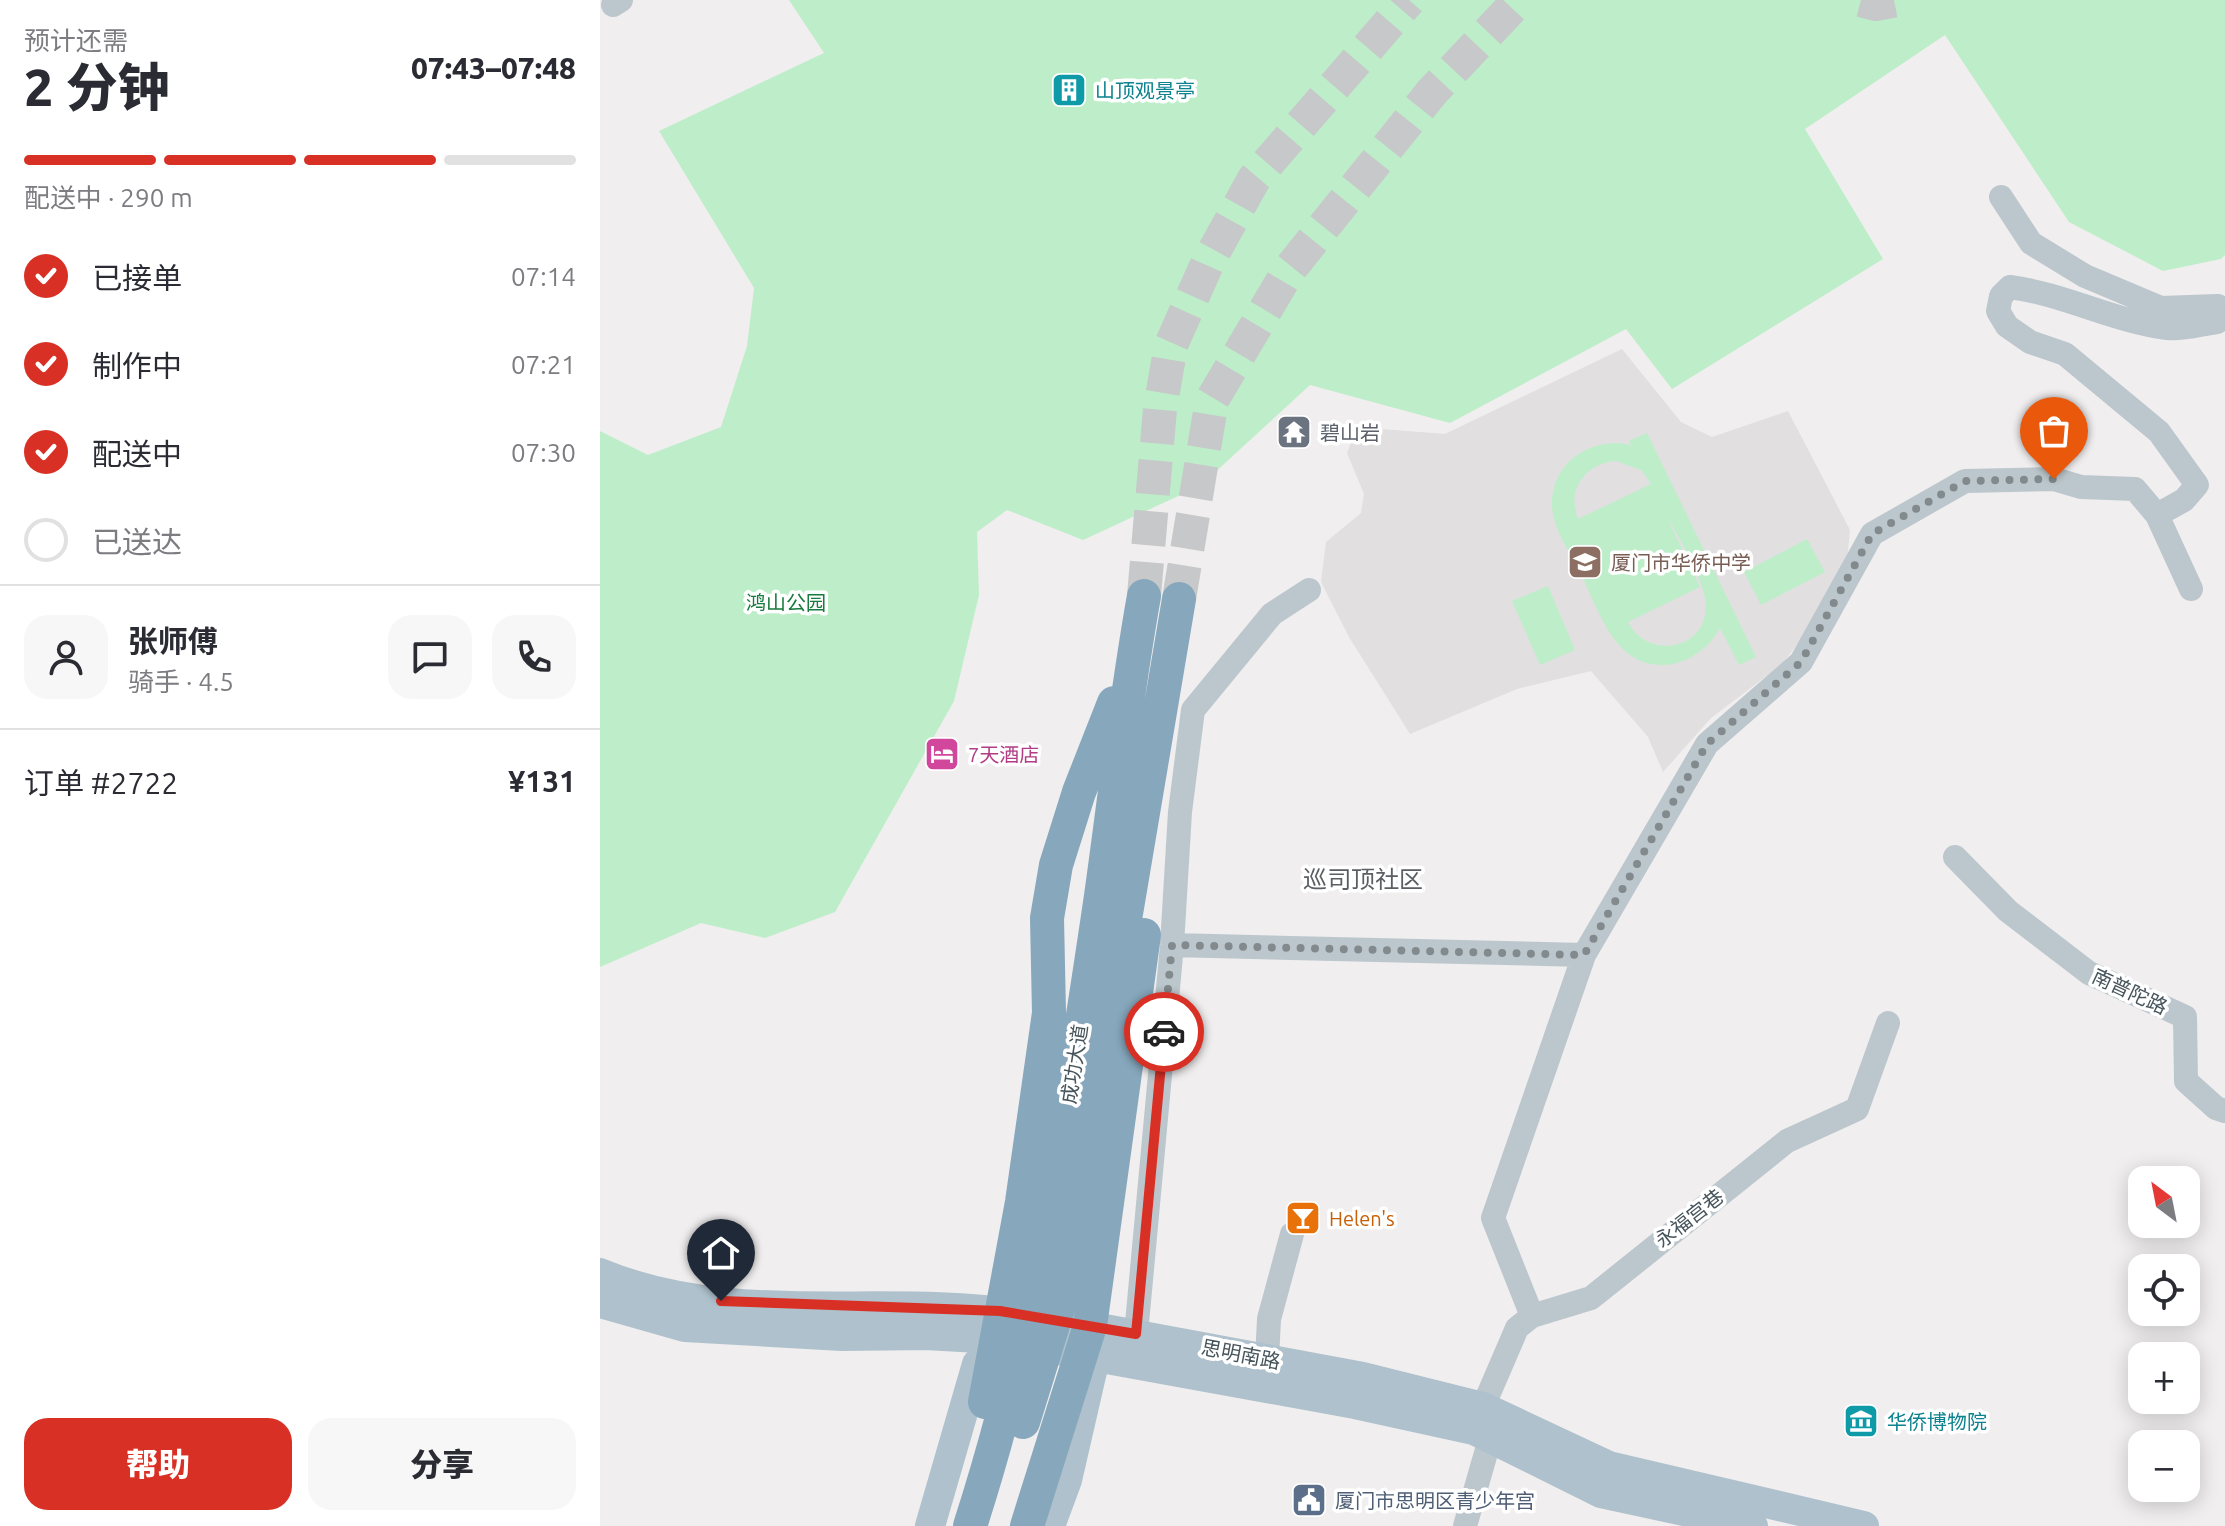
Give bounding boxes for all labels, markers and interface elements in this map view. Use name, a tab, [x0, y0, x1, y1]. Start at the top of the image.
text: 预计还需	[24, 26, 128, 55]
text: 07:43–07:48	[411, 51, 576, 85]
text: 2 分钟	[24, 58, 170, 116]
building icon: 山顶观景亭	[1050, 71, 1088, 109]
place label: 山顶观景亭	[1095, 79, 1195, 102]
text: 配送中 · 290 m	[24, 183, 193, 212]
icon: check	[24, 254, 68, 298]
text: 已接单	[92, 261, 182, 295]
text: 07:14	[511, 262, 576, 291]
icon: check	[24, 342, 68, 386]
text: 制作中	[92, 349, 182, 383]
text: 07:21	[511, 350, 576, 379]
pin	[2020, 397, 2088, 479]
icon: bag	[2032, 409, 2076, 453]
temple icon: 碧山岩	[1275, 413, 1313, 451]
place label: 碧山岩	[1320, 421, 1380, 444]
icon: check	[24, 430, 68, 474]
text: 配送中	[92, 437, 182, 471]
text: 07:30	[511, 438, 576, 467]
text: 已送达	[92, 525, 182, 559]
school or university icon: 厦门市华侨中学	[1566, 543, 1604, 581]
place label: 厦门市华侨中学	[1611, 551, 1751, 574]
park label: 鸿山公园	[746, 591, 826, 614]
button: person	[24, 615, 108, 699]
button: chat	[388, 615, 472, 699]
button: phone	[492, 615, 576, 699]
text: 张师傅	[128, 624, 218, 658]
text: 骑手 · 4.5	[128, 667, 234, 696]
hotel icon: 7天酒店	[923, 735, 961, 773]
place label: 7天酒店	[968, 743, 1039, 766]
text: ¥131	[508, 764, 576, 798]
text: 订单 #2722	[24, 766, 178, 800]
district label: 巡司顶社区	[1303, 866, 1423, 893]
street label: 南普陀路	[2089, 964, 2171, 1018]
courier	[1124, 992, 1204, 1072]
icon: car	[1142, 1010, 1186, 1054]
street label: 成功大道	[1056, 1023, 1092, 1105]
north arrow	[2128, 1166, 2200, 1238]
map controls	[2128, 1166, 2200, 1502]
street label: 永福宫巷	[1650, 1184, 1728, 1252]
bar icon: Helen's	[1284, 1199, 1322, 1237]
place label: Helen's	[1329, 1207, 1395, 1230]
pin	[687, 1219, 755, 1301]
icon: home	[699, 1231, 743, 1275]
button: locate	[2128, 1254, 2200, 1326]
street label: 思明南路	[1200, 1335, 1282, 1373]
button: +	[2128, 1342, 2200, 1414]
museum icon: 华侨博物院	[1842, 1402, 1880, 1440]
place label: 华侨博物院	[1887, 1410, 1987, 1433]
button: 帮助	[24, 1418, 292, 1510]
button: 分享	[308, 1418, 576, 1510]
button: −	[2128, 1430, 2200, 1502]
public building icon: 厦门市思明区青少年宫	[1290, 1481, 1328, 1519]
place label: 厦门市思明区青少年宫	[1335, 1489, 1535, 1512]

